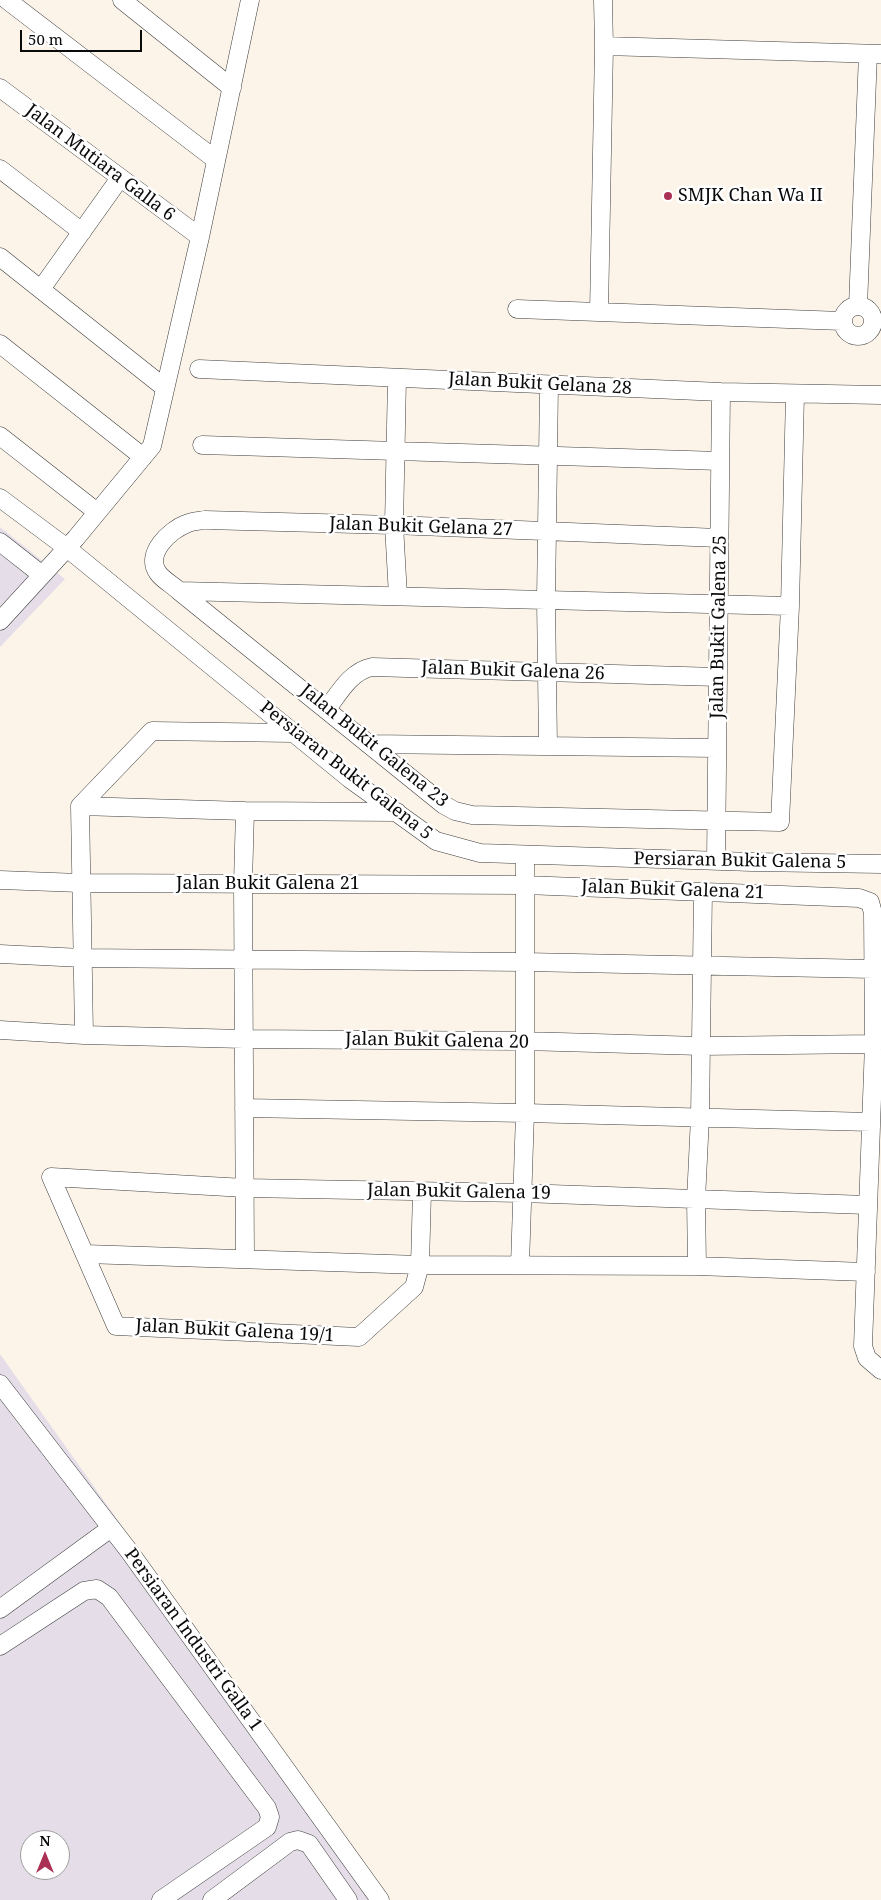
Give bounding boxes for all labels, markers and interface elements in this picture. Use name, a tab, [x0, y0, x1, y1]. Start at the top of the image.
scale bar	[22, 20, 145, 52]
text: 50 m	[28, 29, 63, 49]
street label: Jalan Mutiara Galla 6	[21, 100, 179, 226]
place label: SMJK Chan Wa II	[678, 185, 823, 207]
marker: SMJK Chan Wa II	[662, 190, 674, 202]
street label: Jalan Bukit Gelana 28	[448, 368, 632, 400]
street label: Jalan Bukit Gelana 27	[329, 513, 513, 541]
street label: Jalan Bukit Galena 25	[707, 535, 731, 719]
street label: Jalan Bukit Galena 26	[421, 657, 605, 685]
street label: Jalan Bukit Galena 23	[296, 680, 452, 812]
street label: Persiaran Bukit Galena 5	[256, 697, 436, 845]
street label: Persiaran Bukit Galena 5	[633, 848, 847, 874]
street label: Jalan Bukit Galena 21	[176, 873, 360, 895]
street label: Jalan Bukit Galena 21	[581, 876, 765, 904]
street label: Jalan Bukit Galena 20	[345, 1029, 529, 1053]
street label: Jalan Bukit Galena 19	[367, 1180, 551, 1204]
street label: Jalan Bukit Galena 19/1	[135, 1315, 335, 1347]
street label: Persiaran Industri Galla 1	[119, 1544, 267, 1736]
north arrow	[20, 1830, 70, 1880]
text: N	[39, 1831, 51, 1850]

